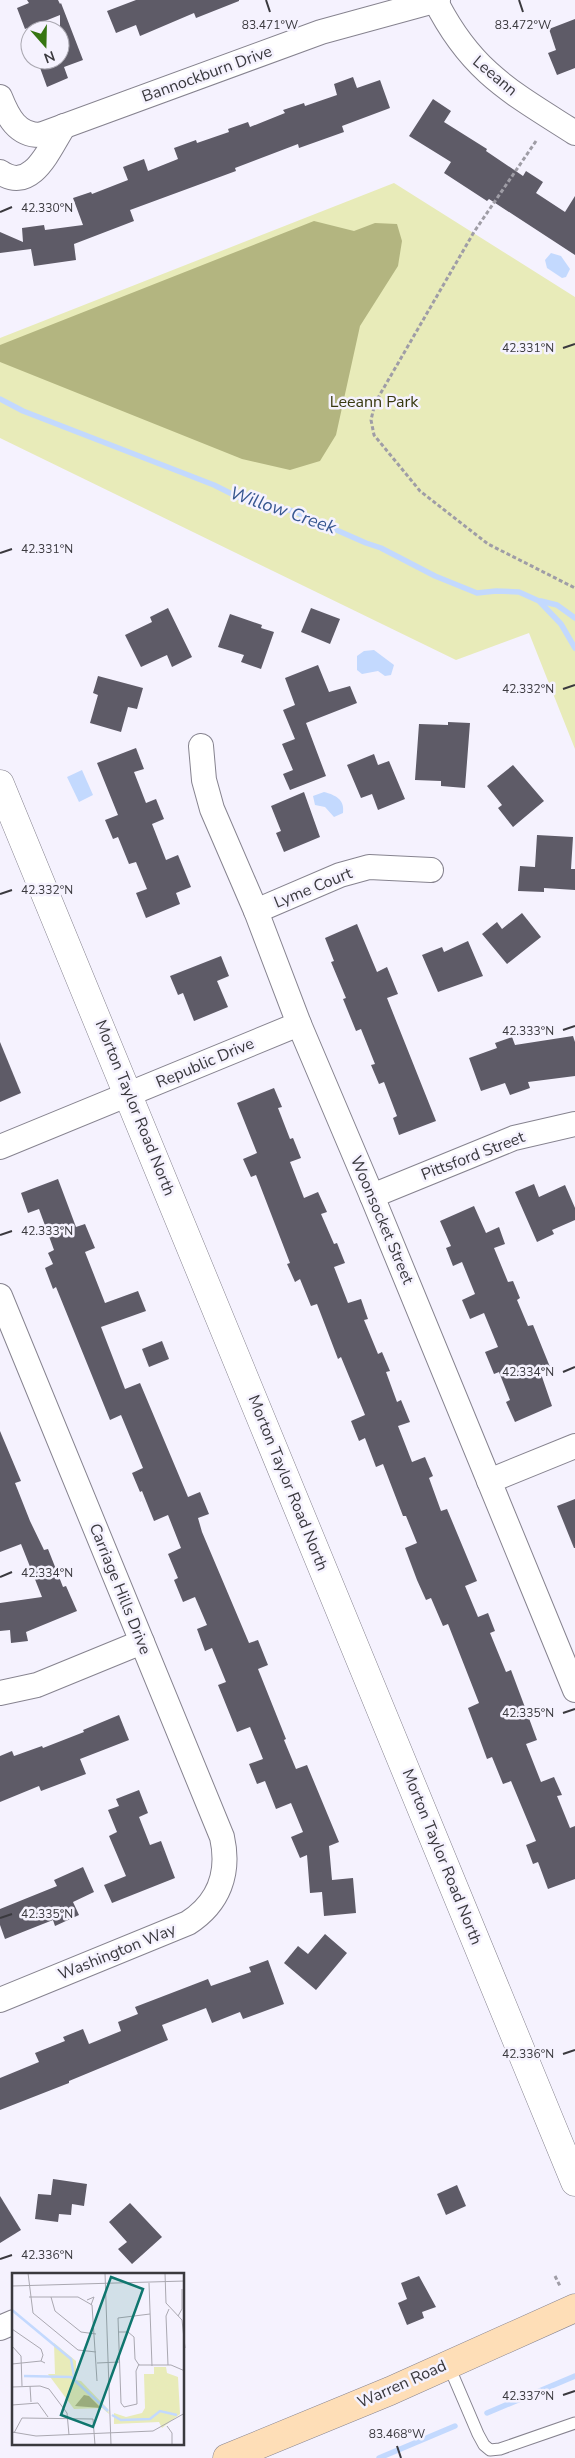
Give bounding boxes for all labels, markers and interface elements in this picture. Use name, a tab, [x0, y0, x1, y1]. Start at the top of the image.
text: 83.471°W	[242, 17, 298, 33]
text: 83.472°W	[495, 17, 551, 33]
north arrow	[20, 20, 70, 70]
street label: Bannockburn Drive	[139, 40, 275, 108]
text: N	[41, 46, 57, 67]
street label: Leeann	[468, 51, 522, 101]
text: 42.330°N	[21, 200, 73, 216]
text: 42.331°N	[502, 340, 554, 356]
park label: Leeann Park	[330, 391, 419, 413]
water label: Willow Creek	[227, 481, 340, 540]
text: 42.331°N	[21, 541, 73, 557]
text: 42.332°N	[502, 681, 554, 697]
street label: Lyme Court	[271, 862, 356, 914]
text: 42.332°N	[21, 882, 73, 898]
street label: Morton Taylor Road North	[90, 1017, 180, 1199]
text: 42.333°N	[502, 1023, 554, 1039]
street label: Republic Drive	[153, 1032, 257, 1094]
street label: Pittsford Street	[418, 1126, 528, 1186]
street label: Woonsocket Street	[345, 1153, 419, 1288]
text: 42.333°N	[21, 1223, 73, 1239]
text: 42.334°N	[502, 1364, 554, 1380]
street label: Morton Taylor Road North	[243, 1392, 333, 1574]
street label: Carriage Hills Drive	[84, 1520, 156, 1658]
text: 42.334°N	[21, 1565, 73, 1581]
text: 42.335°N	[502, 1705, 554, 1721]
street label: Morton Taylor Road North	[397, 1766, 487, 1948]
text: 42.335°N	[21, 1906, 73, 1922]
street label: Washington Way	[55, 1918, 180, 1986]
text: 42.336°N	[502, 2046, 554, 2062]
text: 42.336°N	[21, 2247, 73, 2263]
inset map	[12, 2273, 185, 2446]
street label: Warren Road	[354, 2355, 450, 2413]
text: 42.337°N	[502, 2388, 554, 2404]
text: 83.468°W	[369, 2426, 425, 2442]

